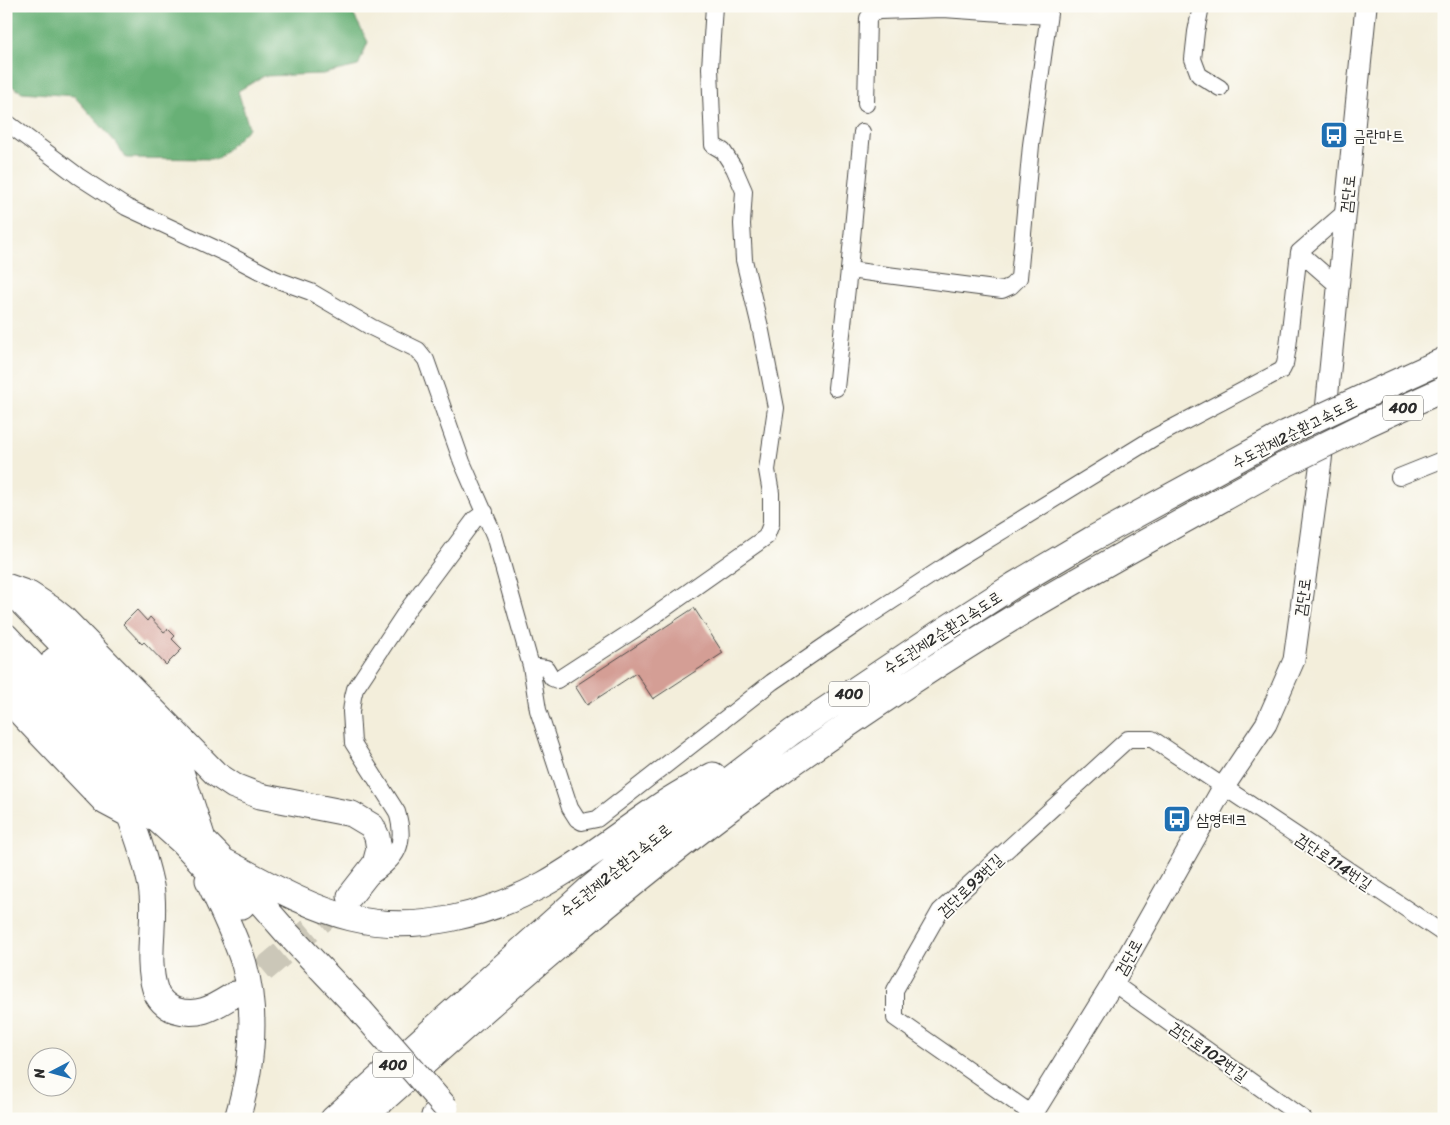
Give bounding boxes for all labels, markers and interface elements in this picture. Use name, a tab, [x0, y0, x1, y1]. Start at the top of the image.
bus stop icon: 금란마트	[1319, 120, 1349, 150]
place label: 금란마트	[1353, 121, 1405, 150]
street label: 검단로	[1331, 173, 1364, 215]
street label: 수도권제2순환고속도로	[1226, 388, 1362, 477]
road number: 400	[1383, 396, 1423, 420]
street label: 검단로	[1285, 576, 1320, 618]
street label: 수도권제2순환고속도로	[877, 583, 1008, 682]
road number: 400	[829, 682, 869, 706]
bus stop icon: 삼영테크	[1162, 804, 1192, 834]
place label: 삼영테크	[1196, 805, 1248, 834]
street label: 수도권제2순환고속도로	[553, 816, 678, 925]
street label: 검단로114번길	[1289, 825, 1378, 898]
street label: 검단로93번길	[930, 846, 1010, 925]
street label: 검단로	[1106, 933, 1150, 981]
street label: 검단로102번길	[1163, 1014, 1254, 1089]
north arrow	[28, 1048, 78, 1098]
road number: 400	[373, 1052, 413, 1078]
text: N	[27, 1067, 53, 1080]

